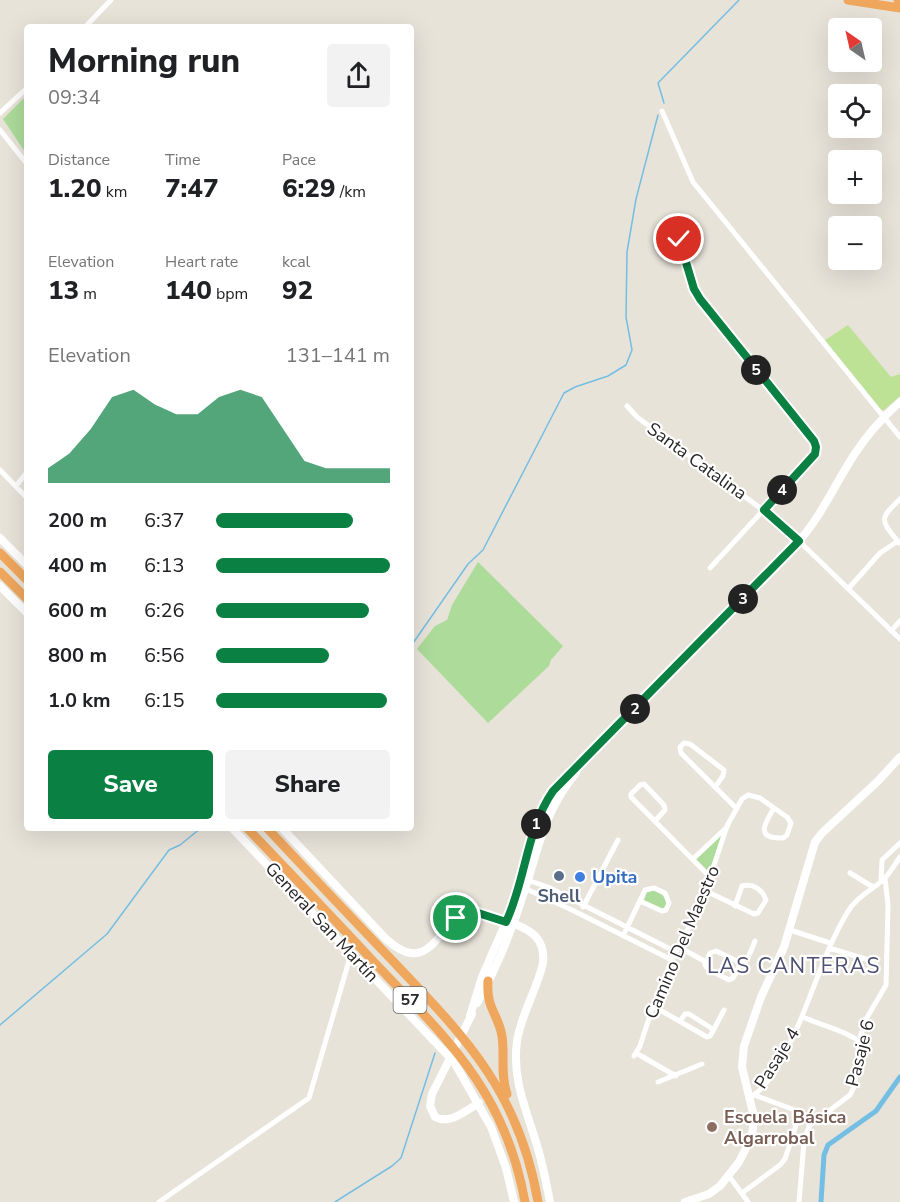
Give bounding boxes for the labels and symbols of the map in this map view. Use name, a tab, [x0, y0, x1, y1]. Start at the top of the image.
north arrow	[828, 18, 882, 72]
pin	[653, 213, 704, 264]
pin: 5	[741, 355, 771, 385]
street label: Santa Catalina	[642, 417, 752, 505]
pin: 4	[767, 475, 797, 505]
pin: 3	[728, 584, 758, 614]
pin: 2	[620, 694, 650, 724]
pin: 1	[521, 809, 551, 839]
street label: General San Martín	[260, 857, 384, 987]
street label: Camino Del Maestro	[639, 862, 725, 1022]
place label: Upita	[592, 865, 637, 889]
marker: Shell	[552, 869, 566, 883]
marker: Upita	[573, 870, 587, 884]
place label: Shell	[537, 884, 581, 908]
pin	[430, 892, 481, 943]
district label: LAS CANTERAS	[707, 952, 881, 980]
road number: 57	[394, 987, 426, 1013]
street label: Pasaje 6	[840, 1017, 880, 1089]
street label: Pasaje 4	[749, 1023, 805, 1093]
place label: Escuela Básica Algarrobal	[724, 1105, 846, 1150]
marker: Escuela Básica Algarrobal	[705, 1120, 719, 1134]

